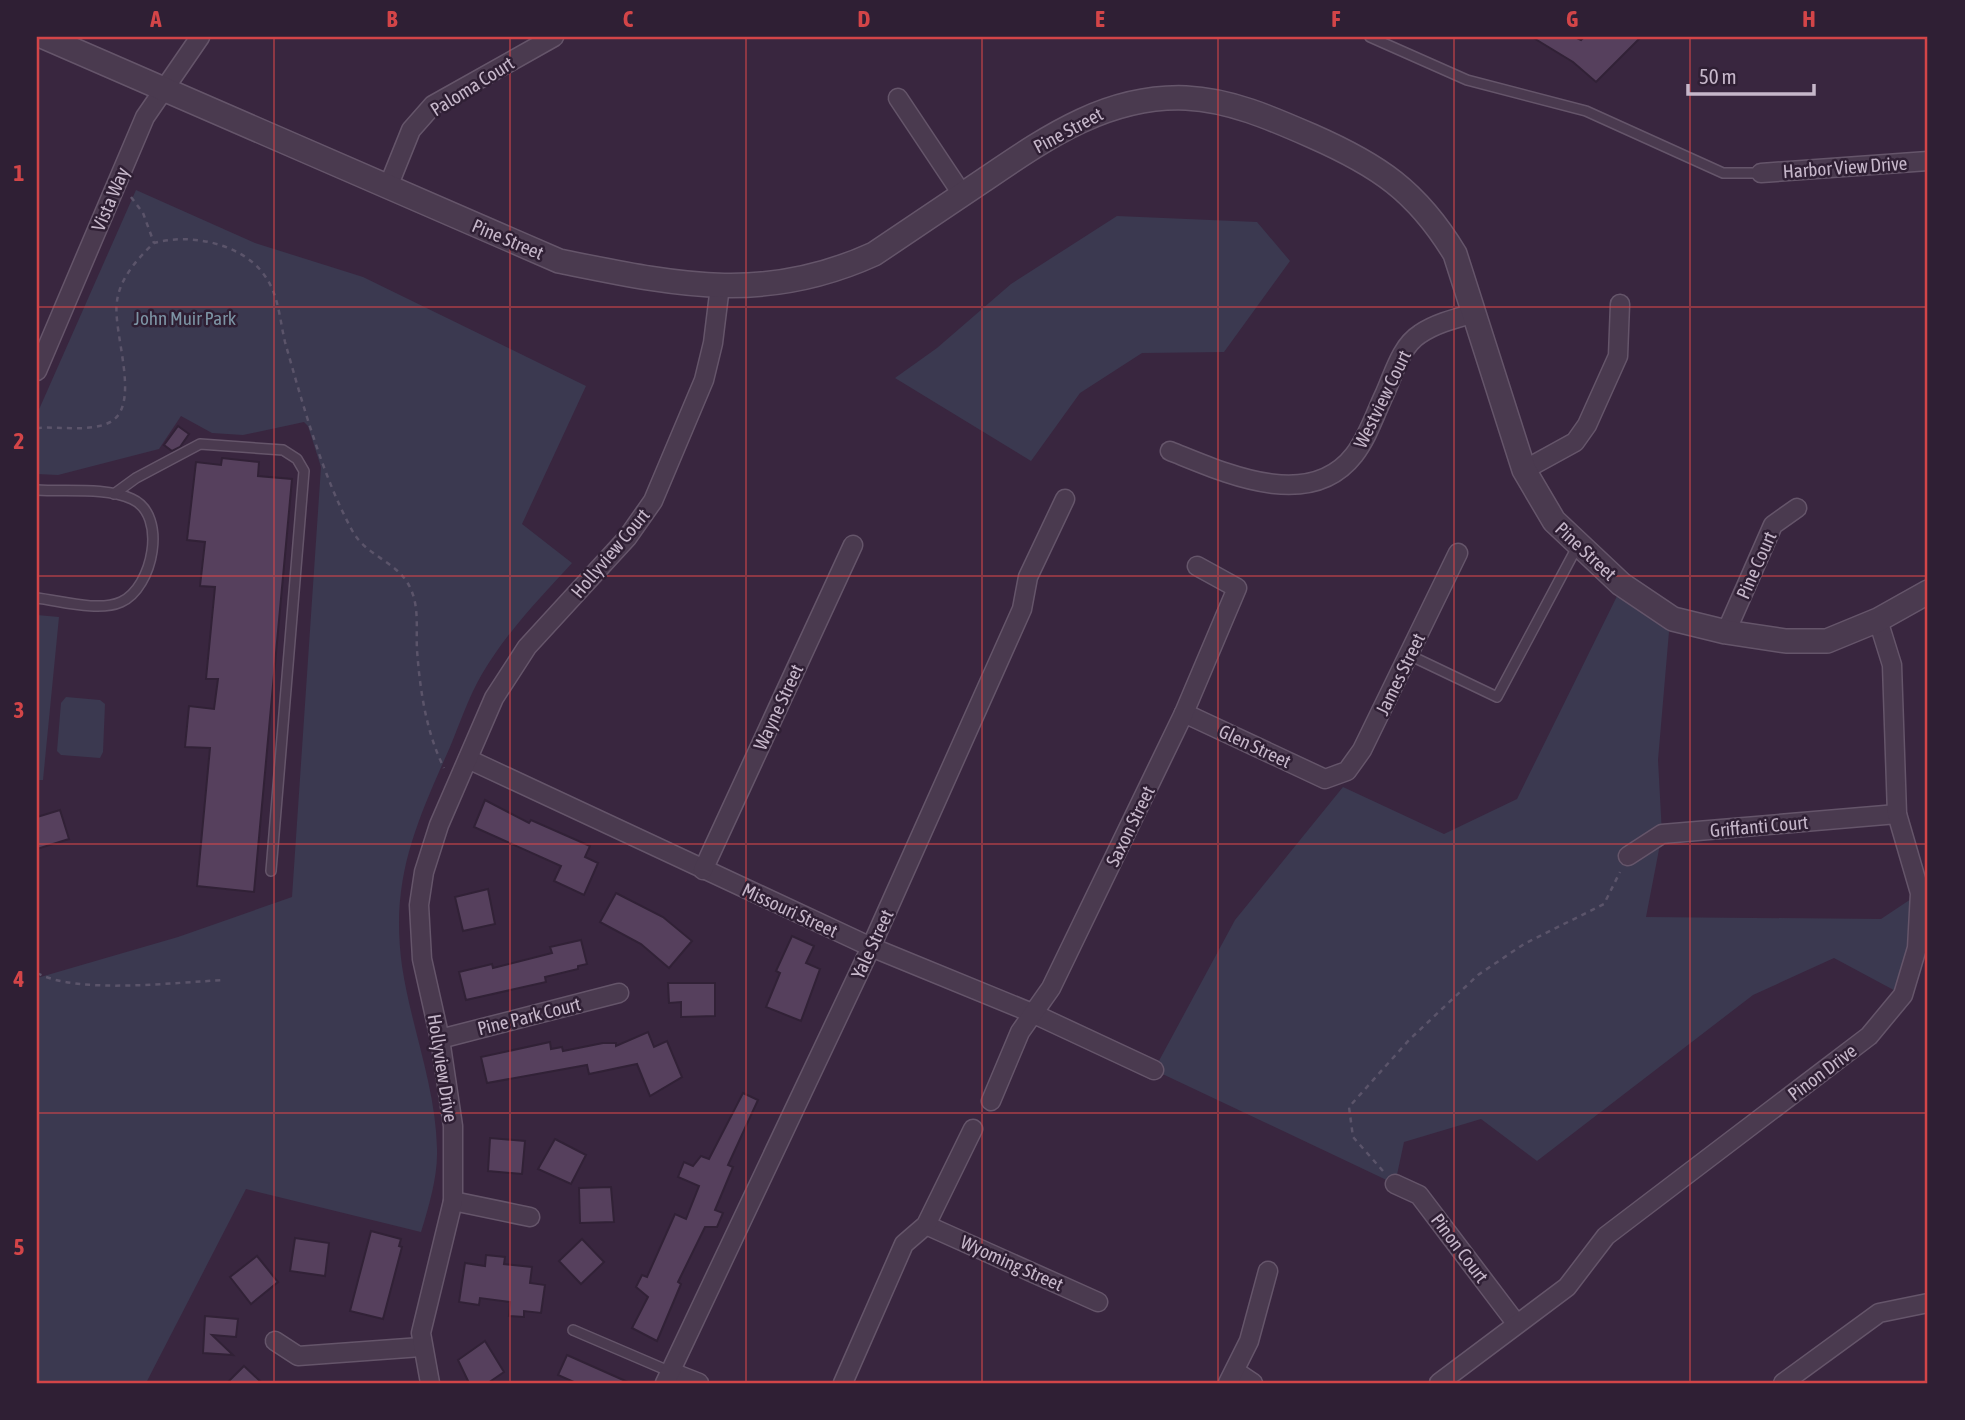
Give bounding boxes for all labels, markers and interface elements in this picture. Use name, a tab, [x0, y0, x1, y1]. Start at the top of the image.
text: A	[149, 6, 162, 32]
text: B	[387, 6, 398, 32]
text: C	[623, 6, 634, 32]
text: D	[858, 6, 871, 32]
text: E	[1095, 6, 1105, 32]
text: F	[1331, 6, 1341, 32]
text: G	[1566, 6, 1578, 32]
text: H	[1802, 6, 1816, 32]
street label: Paloma Court	[426, 52, 518, 120]
scale bar	[1688, 52, 1814, 96]
text: 50 m	[1699, 64, 1737, 88]
street label: Pine Street	[1030, 103, 1106, 157]
street label: Harbor View Drive	[1782, 152, 1908, 182]
text: 1	[14, 160, 25, 186]
street label: Vista Way	[87, 164, 133, 234]
street label: Pine Street	[469, 214, 547, 264]
park label: John Muir Park	[134, 307, 237, 329]
street label: Westview Court	[1349, 346, 1415, 452]
text: 2	[14, 428, 24, 454]
street label: Hollyview Court	[566, 504, 654, 602]
street label: Pine Street	[1551, 517, 1621, 585]
street label: Pine Court	[1731, 528, 1781, 602]
street label: James Street	[1371, 630, 1429, 718]
street label: Wayne Street	[749, 661, 807, 753]
text: 3	[14, 697, 24, 723]
street label: Glen Street	[1215, 720, 1295, 772]
street label: Saxon Street	[1101, 782, 1159, 870]
street label: Griffanti Court	[1709, 811, 1809, 841]
street label: Missouri Street	[739, 878, 841, 942]
street label: Yale Street	[846, 906, 898, 982]
text: 4	[13, 966, 25, 992]
street label: Pine Park Court	[475, 993, 583, 1039]
street label: Hollyview Drive	[424, 1012, 462, 1124]
street label: Pinon Drive	[1783, 1039, 1861, 1105]
street label: Pinon Court	[1427, 1209, 1493, 1287]
street label: Wyoming Street	[957, 1231, 1067, 1295]
text: 5	[14, 1234, 25, 1260]

